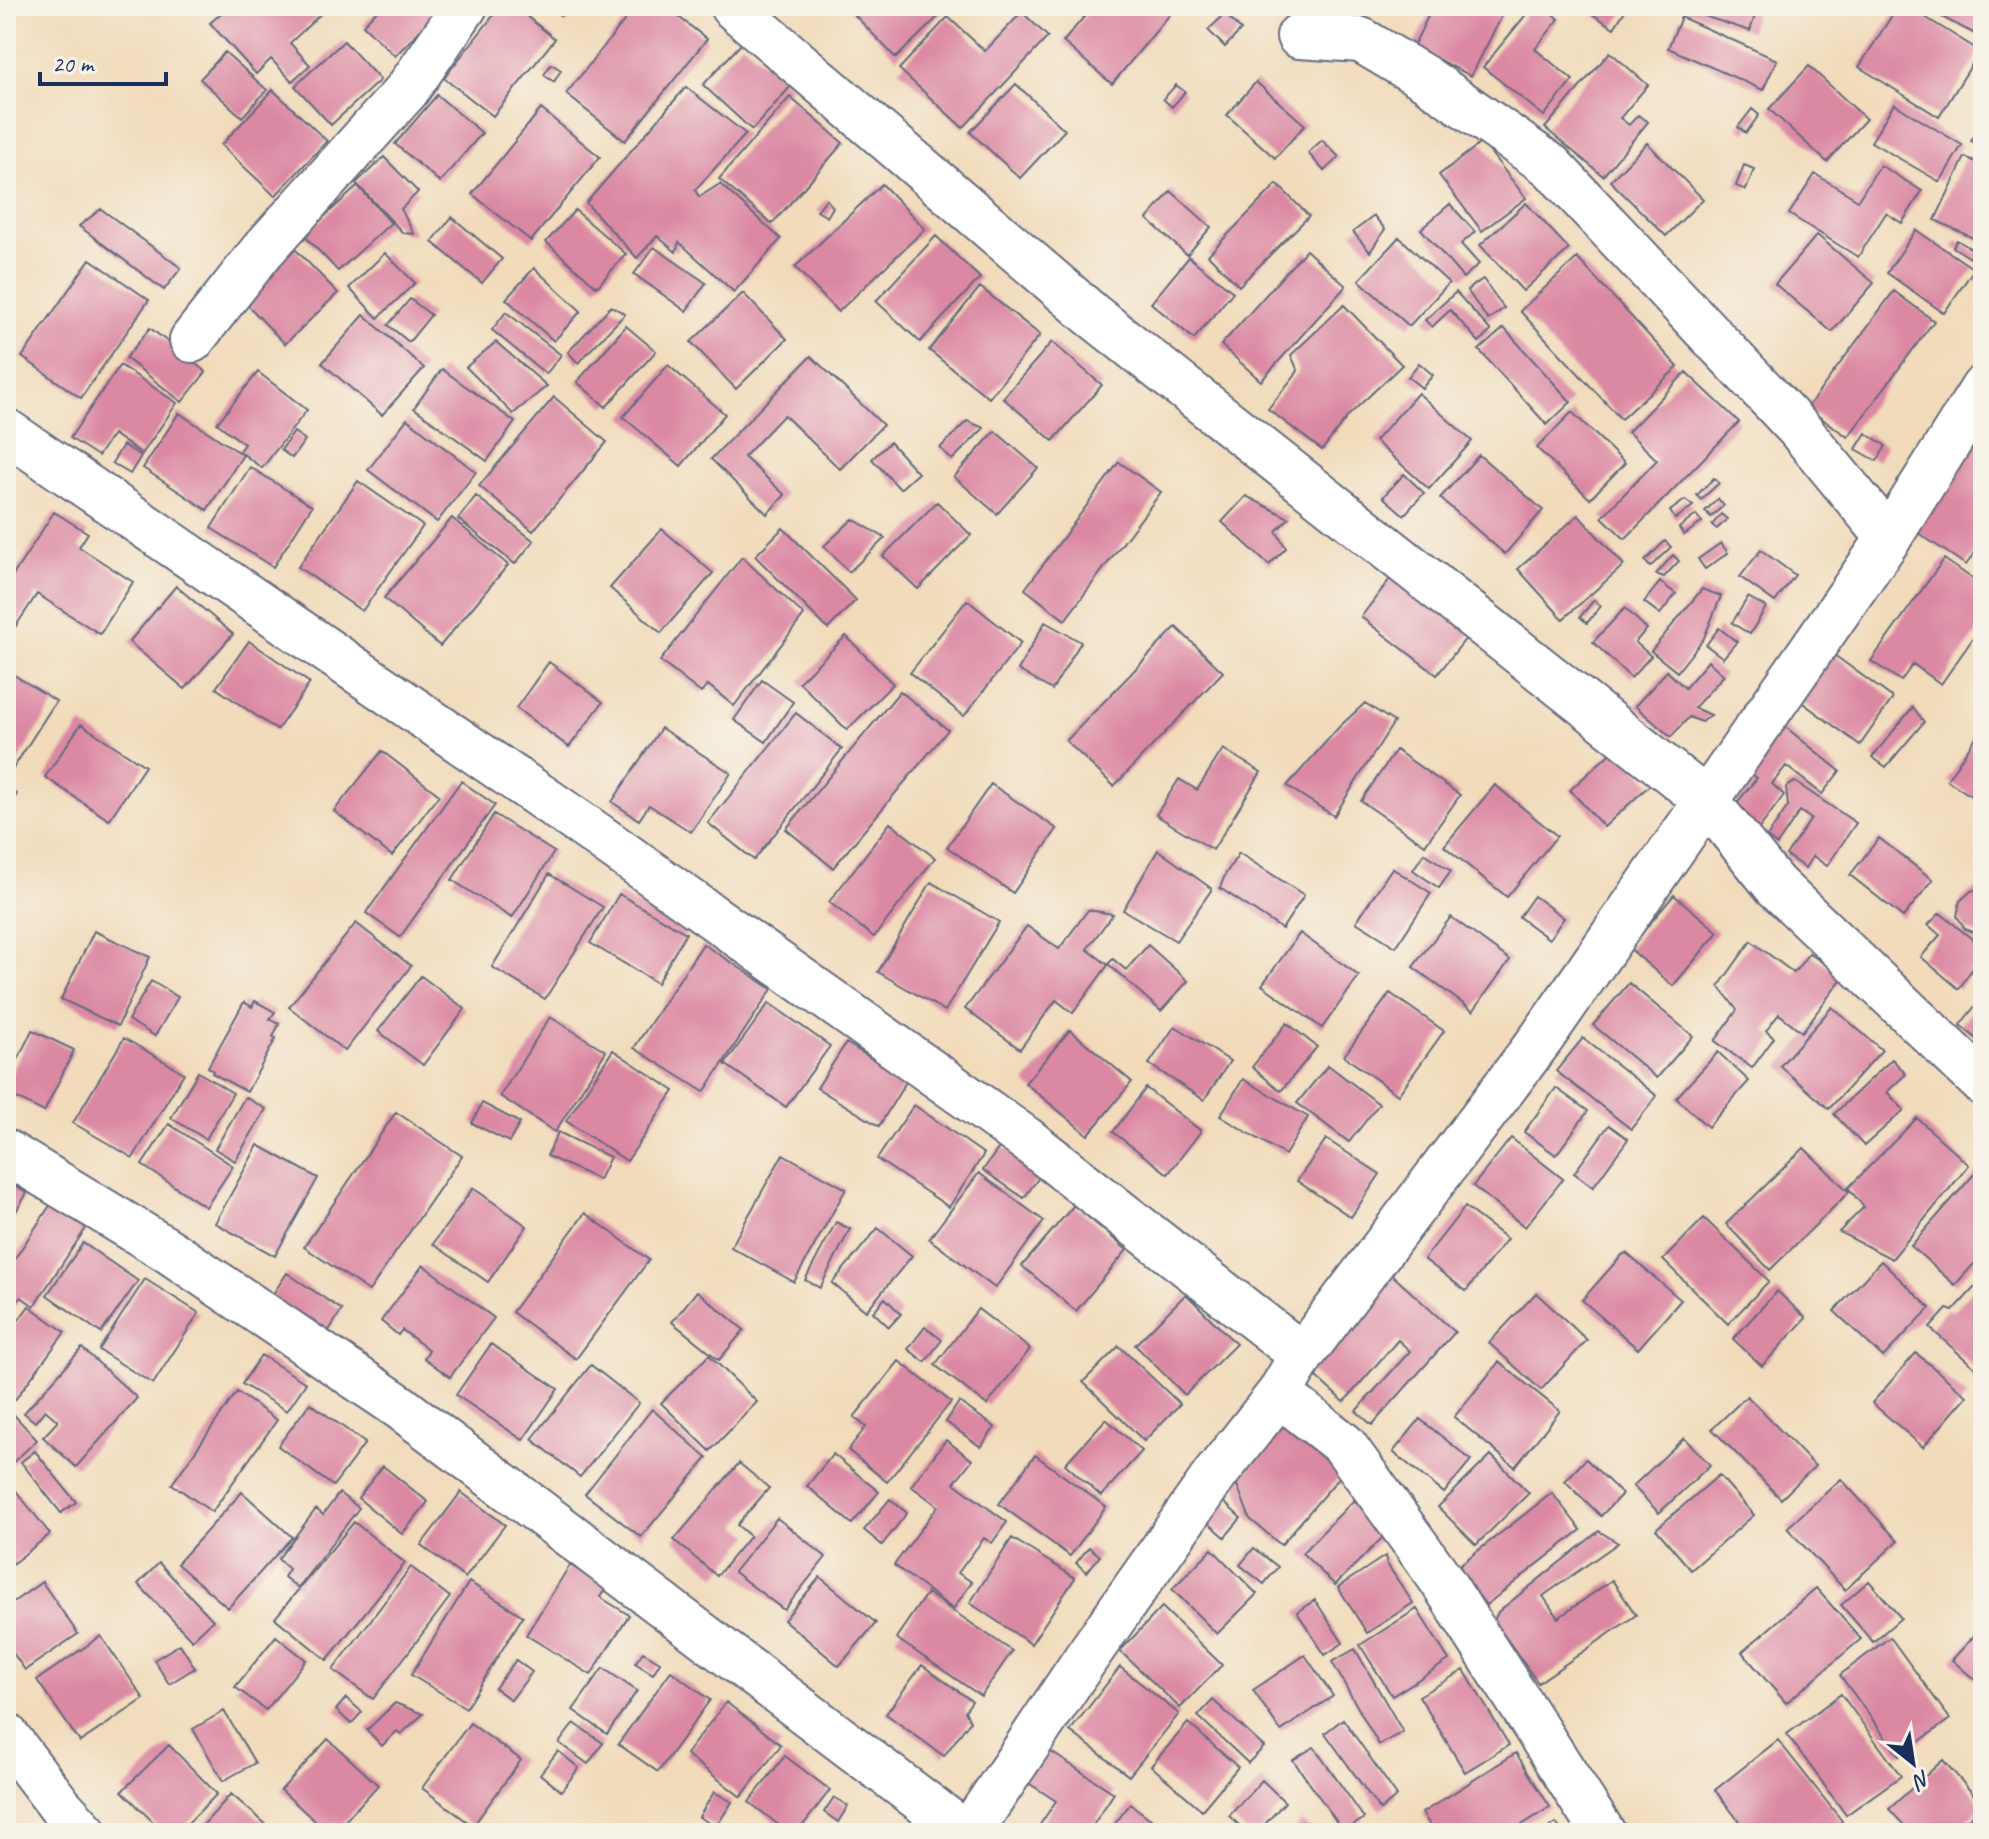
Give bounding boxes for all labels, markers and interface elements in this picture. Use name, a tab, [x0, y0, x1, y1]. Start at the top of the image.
scale bar	[40, 36, 166, 86]
text: 20 m	[52, 49, 95, 79]
north arrow	[1873, 1723, 1953, 1803]
text: N	[1907, 1764, 1935, 1797]

